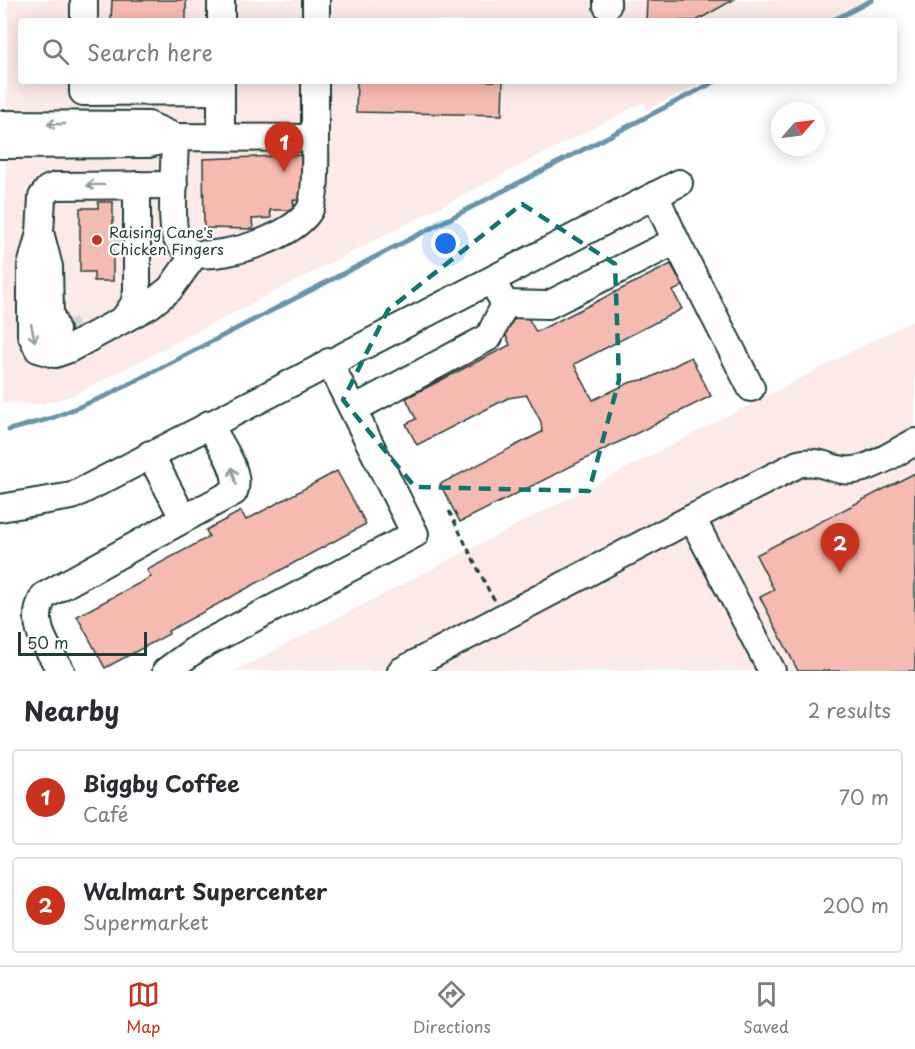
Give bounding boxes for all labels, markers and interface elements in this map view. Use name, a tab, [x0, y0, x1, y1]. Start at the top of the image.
search box	[18, 18, 897, 84]
icon: search	[39, 35, 72, 68]
text: Search here	[87, 35, 213, 68]
north arrow	[771, 102, 825, 156]
one-way arrow	[47, 118, 67, 130]
pin: 1	[264, 122, 304, 172]
one-way arrow	[85, 180, 105, 191]
place label: Raising Cane's Chicken Fingers	[109, 220, 224, 260]
your location	[431, 229, 460, 258]
marker: Raising Cane's Chicken Fingers	[90, 233, 104, 247]
one-way arrow	[28, 323, 39, 342]
one-way arrow	[227, 467, 239, 486]
pin: 2	[820, 524, 860, 573]
scale bar	[18, 629, 147, 656]
text: 50 m	[27, 630, 68, 654]
text: Nearby	[24, 691, 119, 730]
text: 2 results	[808, 695, 891, 725]
text: Biggby Coffee	[83, 766, 240, 799]
text: 1	[41, 782, 50, 812]
text: 70 m	[839, 782, 889, 812]
text: Café	[83, 799, 128, 829]
text: Walmart Supercenter	[83, 874, 327, 907]
text: 2	[38, 890, 53, 920]
text: 200 m	[822, 890, 889, 920]
text: Supermarket	[83, 907, 209, 937]
tab: Map	[126, 978, 160, 1038]
tab: Directions	[413, 978, 491, 1038]
tab: Saved	[743, 978, 789, 1038]

